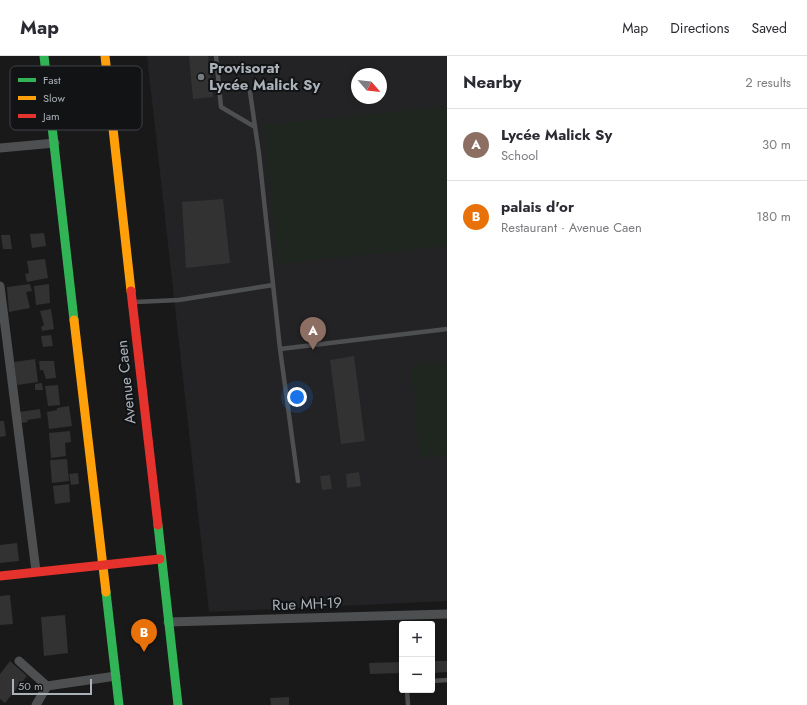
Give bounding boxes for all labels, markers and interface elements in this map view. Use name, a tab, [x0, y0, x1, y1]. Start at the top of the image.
text: Map	[20, 14, 59, 41]
text: Map	[622, 18, 648, 38]
text: Directions	[670, 18, 730, 38]
text: Saved	[752, 18, 787, 38]
place label: Provisorat Lycée Malick Sy	[209, 57, 320, 96]
legend	[10, 66, 142, 130]
north arrow	[351, 68, 387, 104]
text: Nearby	[463, 70, 521, 94]
text: Fast	[43, 72, 61, 88]
marker: Provisorat Lycée Malick Sy	[196, 72, 206, 82]
text: 2 results	[745, 73, 791, 92]
text: Slow	[43, 90, 65, 106]
text: Jam	[41, 108, 60, 124]
text: Lycée Malick Sy	[501, 124, 612, 146]
text: A	[471, 135, 481, 154]
text: 30 m	[762, 135, 791, 154]
text: School	[501, 146, 538, 165]
text: palais d'or	[501, 196, 574, 218]
text: B	[472, 207, 480, 226]
text: 180 m	[756, 207, 791, 226]
text: Restaurant · Avenue Caen	[501, 218, 642, 237]
pin: A	[300, 317, 326, 350]
street label: Avenue Caen	[111, 339, 141, 425]
your location	[287, 387, 307, 407]
street label: Rue MH-19	[272, 592, 342, 616]
pin: B	[131, 619, 157, 652]
map controls	[399, 621, 435, 693]
button: +	[399, 621, 435, 657]
button: −	[399, 657, 435, 693]
scale bar	[12, 677, 92, 696]
text: 50 m	[18, 678, 43, 694]

